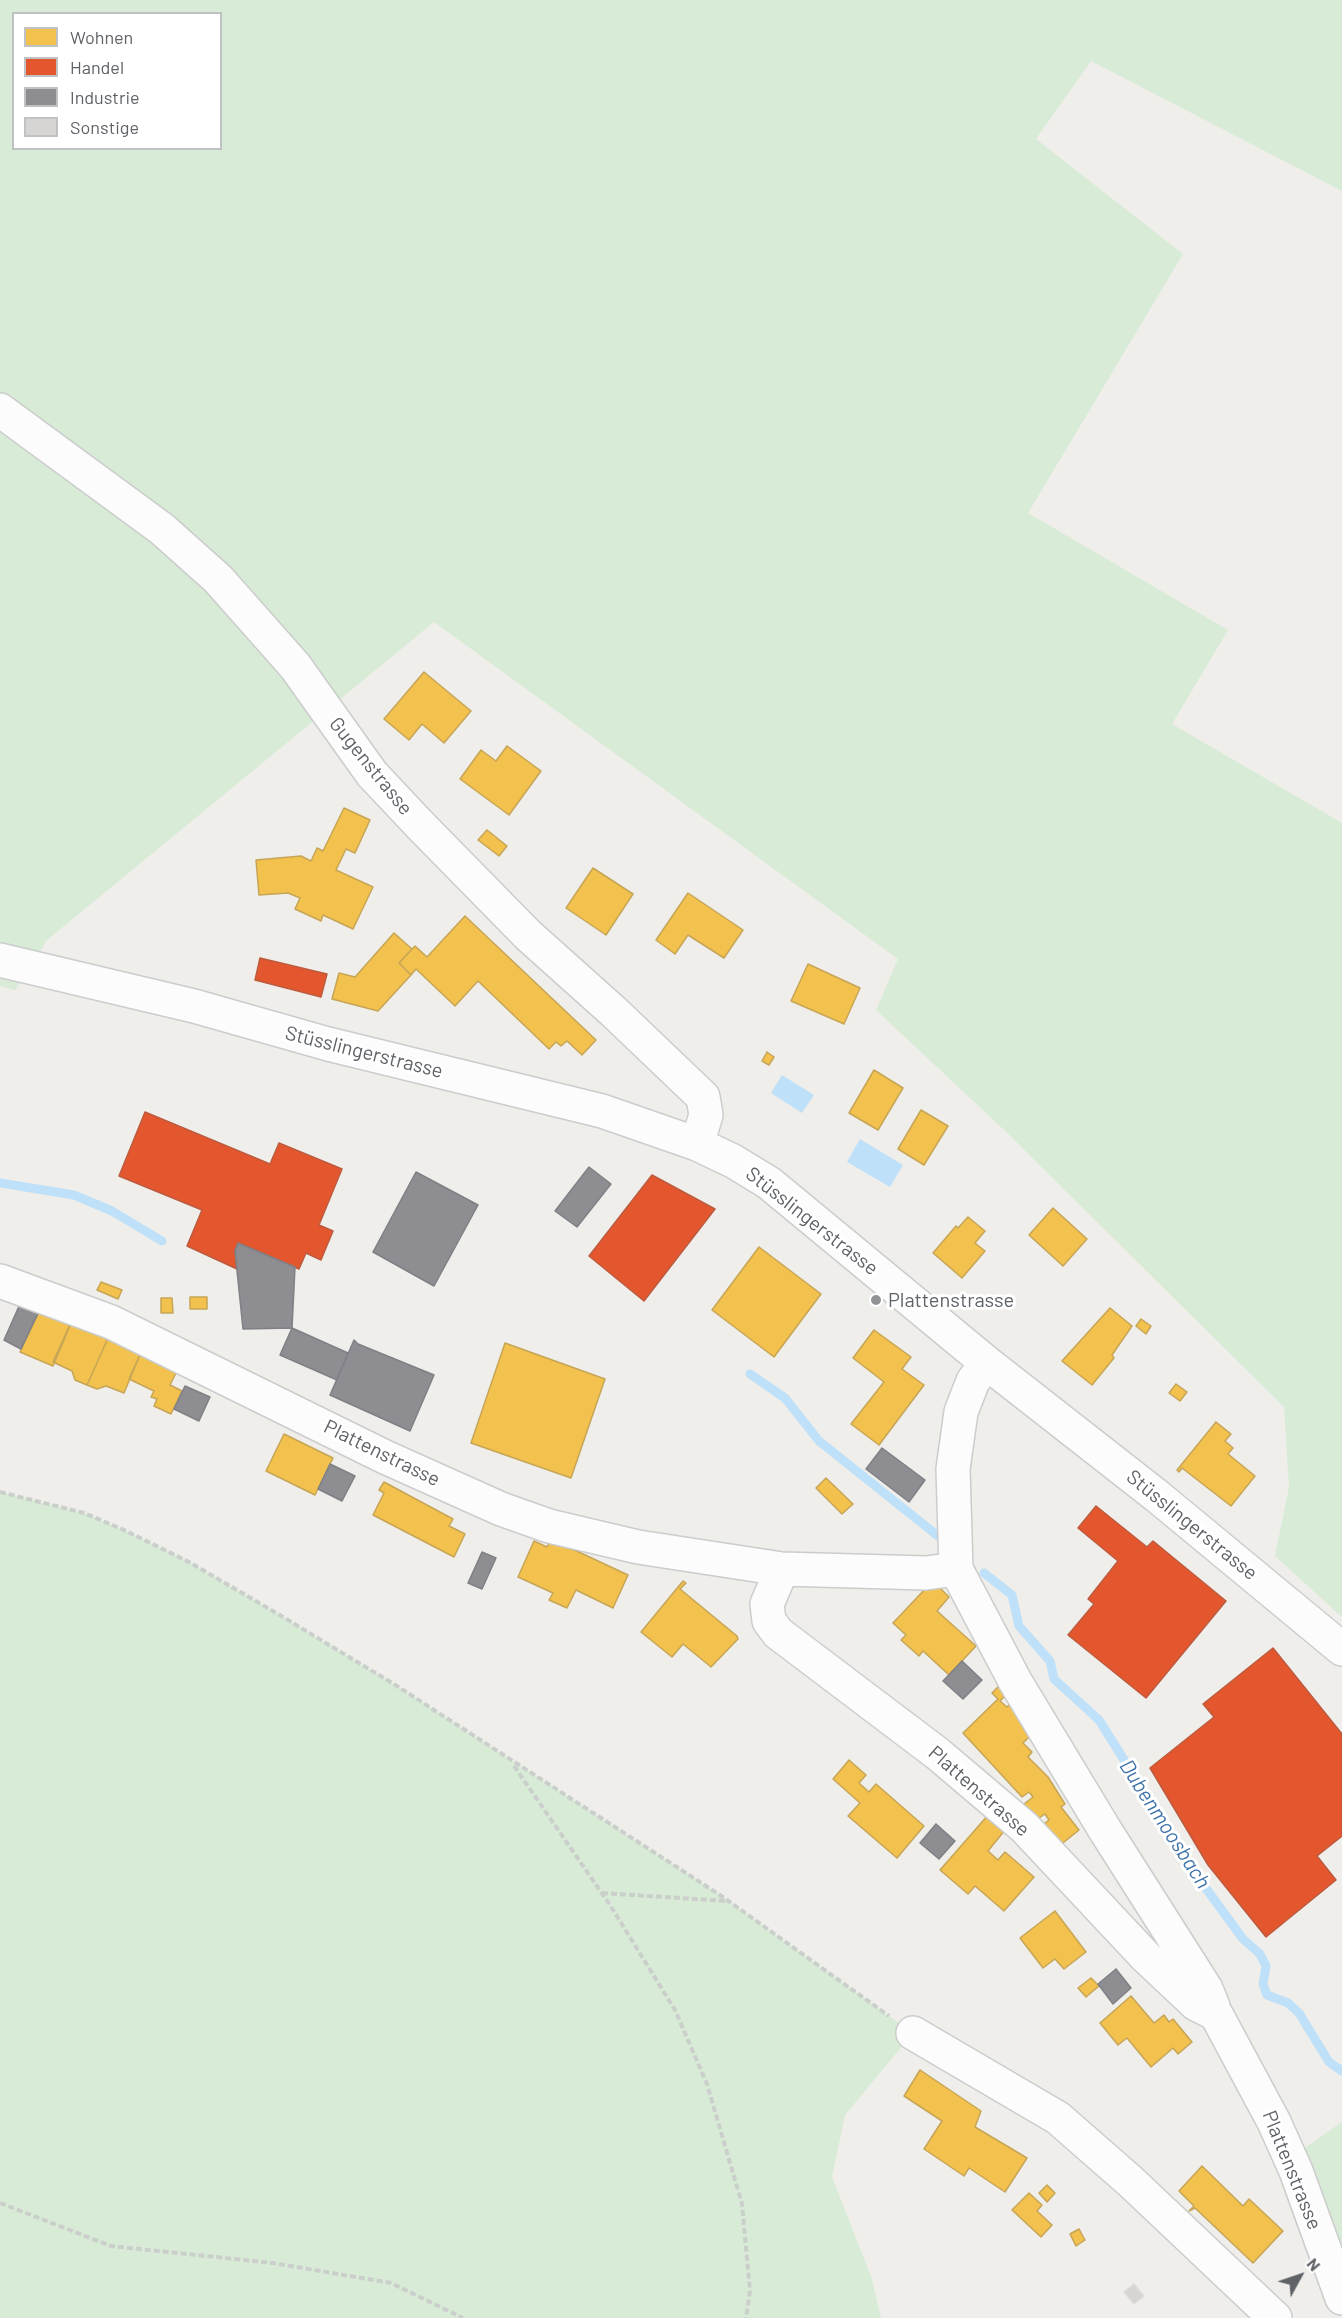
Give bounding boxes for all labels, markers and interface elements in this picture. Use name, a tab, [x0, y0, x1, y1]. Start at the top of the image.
legend	[12, 12, 222, 150]
text: Wohnen	[70, 26, 133, 48]
text: Handel	[70, 56, 124, 78]
text: Industrie	[70, 86, 140, 108]
text: Sonstige	[70, 116, 139, 138]
street label: Gugenstrasse	[324, 712, 418, 820]
street label: Stüsslingerstrasse	[283, 1021, 445, 1083]
street label: Stüsslingerstrasse	[741, 1162, 883, 1280]
place label: Plattenstrasse	[888, 1288, 1014, 1312]
marker: Plattenstrasse	[869, 1293, 883, 1307]
street label: Plattenstrasse	[320, 1415, 444, 1491]
street label: Stüsslingerstrasse	[1122, 1465, 1262, 1585]
street label: Plattenstrasse	[923, 1741, 1035, 1841]
water label: Dubenmoosbach	[1114, 1755, 1216, 1893]
street label: Plattenstrasse	[1257, 2107, 1327, 2233]
north arrow	[1270, 2246, 1330, 2306]
text: N	[1303, 2254, 1325, 2274]

